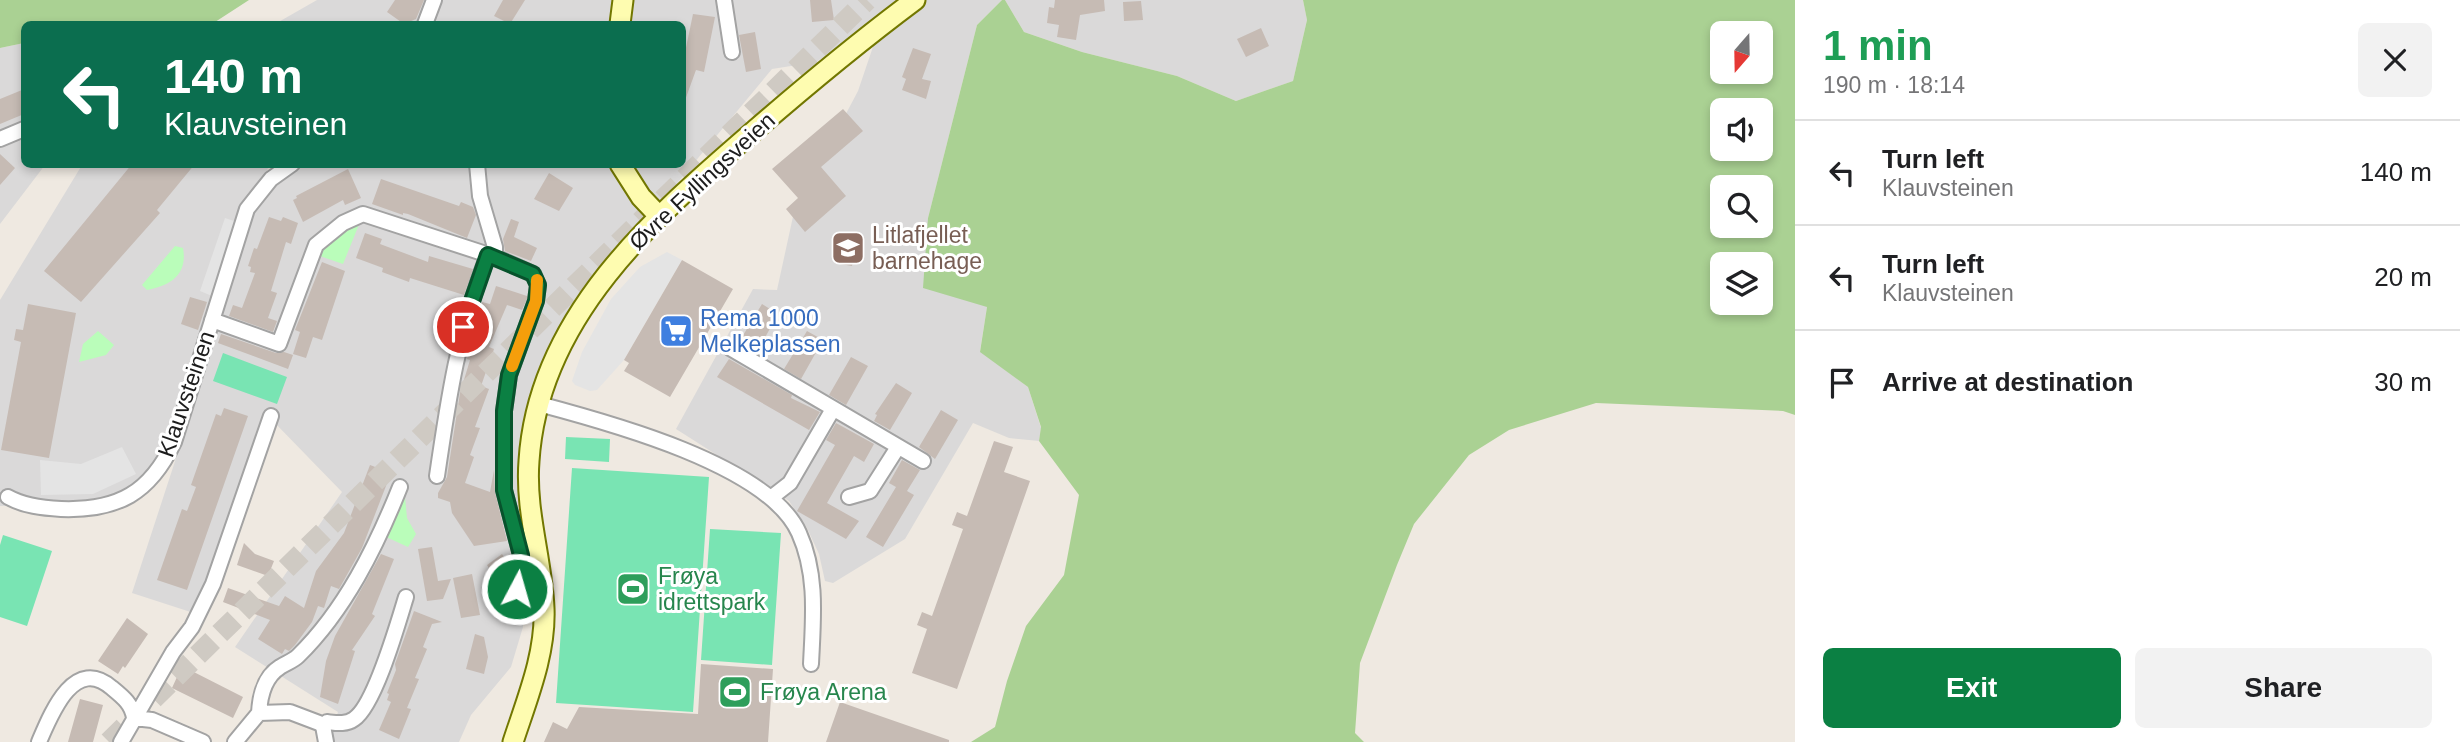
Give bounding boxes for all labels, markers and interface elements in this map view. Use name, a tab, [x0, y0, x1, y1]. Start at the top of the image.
north arrow	[1710, 21, 1773, 84]
map controls	[1710, 21, 1773, 315]
text: 1 min	[1823, 22, 1933, 69]
button: close	[2358, 23, 2432, 97]
icon: left	[49, 49, 140, 140]
text: 140 m	[164, 49, 303, 103]
text: 190 m · 18:14	[1823, 72, 1965, 98]
button: sound	[1710, 98, 1773, 161]
text: Klauvsteinen	[164, 106, 347, 142]
street label: Øvre Fyllingsveien	[624, 107, 780, 255]
text: Turn left	[1882, 144, 1984, 174]
icon: left	[1823, 154, 1861, 192]
text: 140 m	[2360, 157, 2432, 187]
button: search	[1710, 175, 1773, 238]
text: Klauvsteinen	[1882, 175, 2014, 201]
place label: Litlafjellet barnehage	[872, 222, 982, 274]
school or university icon: Litlafjellet barnehage	[829, 229, 867, 267]
text: Turn left	[1882, 249, 1984, 279]
button: layers	[1710, 252, 1773, 315]
icon: left	[1823, 259, 1861, 297]
text: 20 m	[2374, 262, 2432, 292]
text: Klauvsteinen	[1882, 280, 2014, 306]
pin	[433, 297, 493, 357]
place label: Rema 1000 Melkeplassen	[700, 305, 841, 357]
icon: arrive	[444, 308, 482, 346]
supermarket icon: Rema 1000 Melkeplassen	[657, 312, 695, 350]
street label: Klauvsteinen	[152, 328, 220, 460]
icon: arrive	[1823, 364, 1861, 402]
text: Arrive at destination	[1882, 367, 2133, 397]
text: 30 m	[2374, 367, 2432, 397]
position arrow	[480, 552, 554, 626]
place label: Frøya idrettspark	[658, 563, 766, 615]
sports icon: Frøya idrettspark	[614, 570, 652, 608]
button: Exit	[1823, 648, 2121, 728]
button: Share	[2135, 648, 2432, 728]
sports icon: Frøya Arena	[716, 673, 754, 711]
place label: Frøya Arena	[760, 679, 887, 705]

